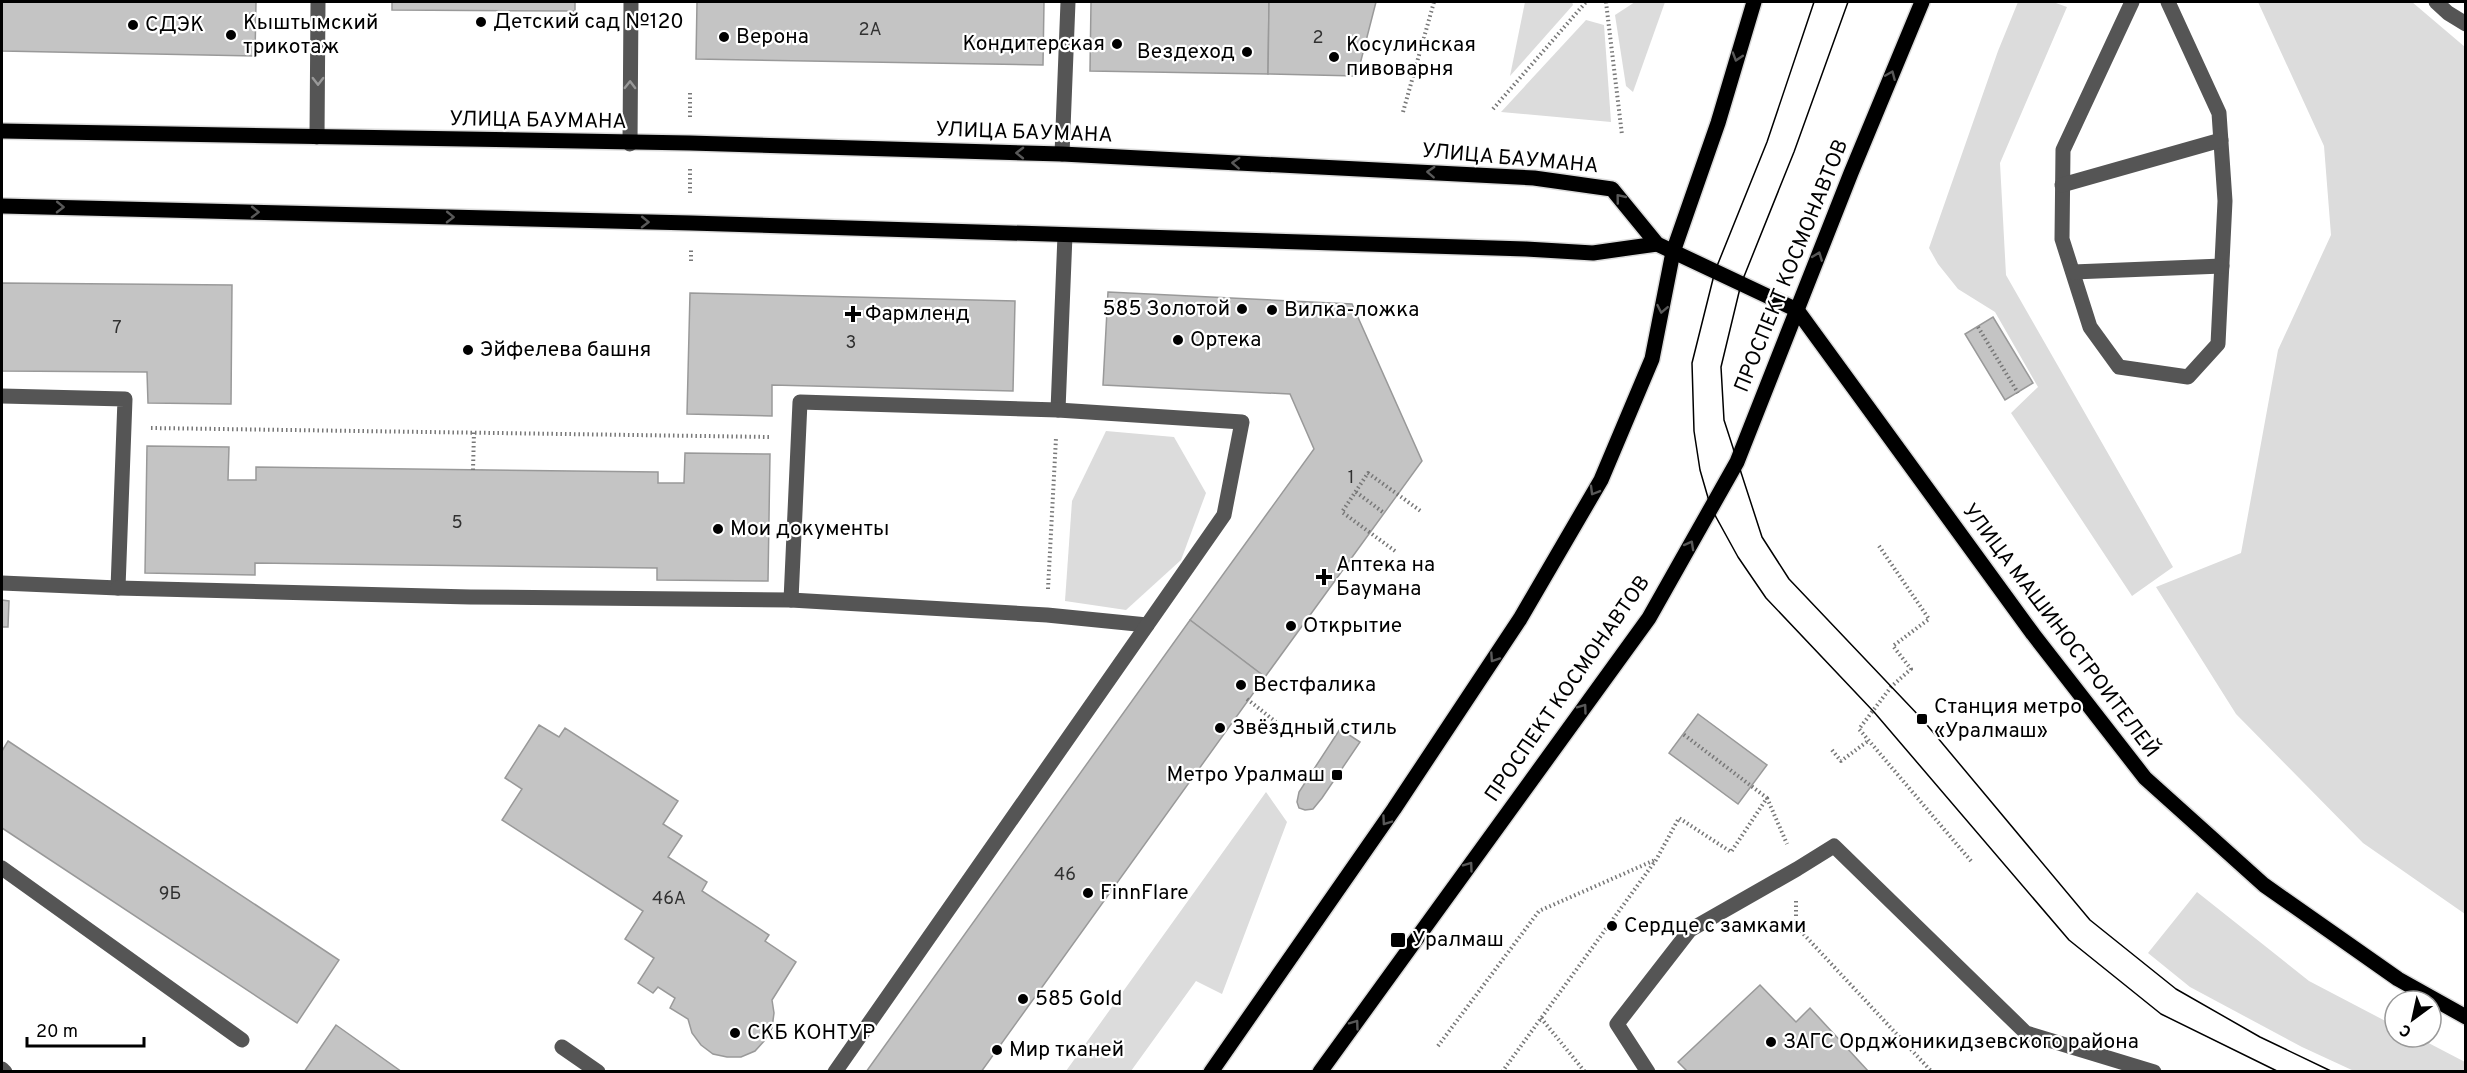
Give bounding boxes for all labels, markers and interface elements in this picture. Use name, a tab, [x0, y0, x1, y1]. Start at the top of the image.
place label: Детский сад №120	[493, 9, 684, 36]
place label: Кыштымский трикотаж	[243, 10, 378, 61]
place label: СДЭК	[145, 12, 204, 39]
marker: Детский сад №120	[474, 15, 488, 29]
marker: СДЭК	[126, 18, 140, 32]
house number: 2А	[858, 19, 882, 42]
place label: Верона	[736, 24, 809, 51]
house number: 2	[1312, 27, 1324, 50]
marker: Кыштымский трикотаж	[224, 28, 238, 42]
marker: Верона	[717, 30, 731, 44]
place label: Кондитерская	[962, 31, 1105, 58]
place label: Косулинская пивоварня	[1346, 32, 1476, 83]
marker: Кондитерская	[1110, 37, 1124, 51]
place label: Вездеход	[1137, 39, 1235, 66]
marker: Вездеход	[1240, 45, 1254, 59]
marker: Косулинская пивоварня	[1327, 50, 1341, 64]
one-way arrow	[1732, 52, 1744, 62]
one-way arrow	[1884, 71, 1896, 82]
one-way arrow	[311, 76, 324, 85]
one-way arrow	[624, 81, 636, 90]
street label: УЛИЦА БАУМАНА	[449, 106, 627, 136]
street label: УЛИЦА БАУМАНА	[935, 116, 1113, 150]
street label: ПРОСПЕКТ КОСМОНАВТОВ	[1729, 136, 1855, 396]
street label: УЛИЦА БАУМАНА	[1420, 138, 1600, 180]
one-way arrow	[1016, 147, 1025, 159]
one-way arrow	[1232, 156, 1241, 169]
one-way arrow	[1426, 166, 1435, 179]
one-way arrow	[1617, 194, 1628, 205]
one-way arrow	[55, 201, 64, 213]
one-way arrow	[250, 206, 259, 218]
one-way arrow	[445, 211, 454, 223]
one-way arrow	[640, 216, 649, 228]
one-way arrow	[1811, 251, 1823, 262]
place label: 585 Золотой	[1103, 296, 1230, 323]
place label: Вилка-ложка	[1284, 297, 1419, 324]
place label: Фармленд	[865, 301, 970, 328]
marker: 585 Золотой	[1235, 302, 1249, 316]
marker: Вилка-ложка	[1265, 303, 1279, 317]
one-way arrow	[1656, 304, 1669, 314]
marker: Фармленд	[846, 307, 860, 321]
house number: 7	[112, 317, 122, 340]
place label: Ортека	[1190, 327, 1261, 354]
house number: 3	[846, 332, 856, 355]
marker: Ортека	[1171, 333, 1185, 347]
place label: Эйфелева башня	[480, 337, 651, 364]
marker: Эйфелева башня	[461, 343, 475, 357]
house number: 1	[1348, 467, 1354, 490]
one-way arrow	[1590, 485, 1601, 495]
street label: УЛИЦА МАШИНОСТРОИТЕЛЕЙ	[1956, 498, 2165, 763]
house number: 5	[451, 512, 463, 535]
place label: Мои документы	[730, 516, 889, 543]
marker: Мои документы	[711, 522, 725, 536]
one-way arrow	[1683, 541, 1694, 551]
place label: Аптека на Баумана	[1336, 552, 1435, 603]
marker: Аптека на Баумана	[1317, 570, 1331, 584]
street label: ПРОСПЕКТ КОСМОНАВТОВ	[1479, 571, 1657, 807]
place label: Открытие	[1303, 613, 1402, 640]
marker: Открытие	[1284, 619, 1298, 633]
one-way arrow	[1489, 652, 1501, 662]
place label: Вестфалика	[1253, 672, 1376, 699]
marker: Вестфалика	[1234, 678, 1248, 692]
place label: Станция метро «Уралмаш»	[1934, 694, 2082, 745]
one-way arrow	[1576, 704, 1587, 715]
marker: Станция метро «Уралмаш»	[1915, 712, 1929, 726]
place label: Звёздный стиль	[1232, 715, 1397, 742]
marker: Звёздный стиль	[1213, 721, 1227, 735]
place label: Метро Уралмаш	[1166, 762, 1325, 789]
marker: Метро Уралмаш	[1330, 768, 1344, 782]
one-way arrow	[1382, 814, 1393, 825]
one-way arrow	[1462, 862, 1473, 873]
house number: 46	[1054, 864, 1076, 887]
place label: FinnFlare	[1100, 880, 1189, 907]
house number: 9Б	[159, 883, 181, 906]
marker: FinnFlare	[1081, 886, 1095, 900]
house number: 46А	[652, 888, 686, 911]
place label: Сердце с замками	[1624, 913, 1806, 940]
marker: Сердце с замками	[1605, 919, 1619, 933]
place label: Уралмаш	[1412, 927, 1504, 954]
marker: Уралмаш	[1389, 931, 1407, 949]
place label: 585 Gold	[1035, 986, 1122, 1013]
north arrow	[2383, 989, 2443, 1049]
marker: 585 Gold	[1016, 992, 1030, 1006]
scale bar	[27, 1010, 144, 1048]
text: С	[2396, 1019, 2416, 1041]
place label: СКБ КОНТУР	[747, 1020, 875, 1047]
one-way arrow	[1347, 1020, 1358, 1031]
text: 20 m	[36, 1021, 78, 1044]
marker: СКБ КОНТУР	[728, 1026, 742, 1040]
place label: ЗАГС Орджоникидзевского района	[1783, 1029, 2139, 1056]
marker: ЗАГС Орджоникидзевского района	[1764, 1035, 1778, 1049]
place label: Мир тканей	[1009, 1037, 1124, 1064]
marker: Мир тканей	[990, 1043, 1004, 1057]

